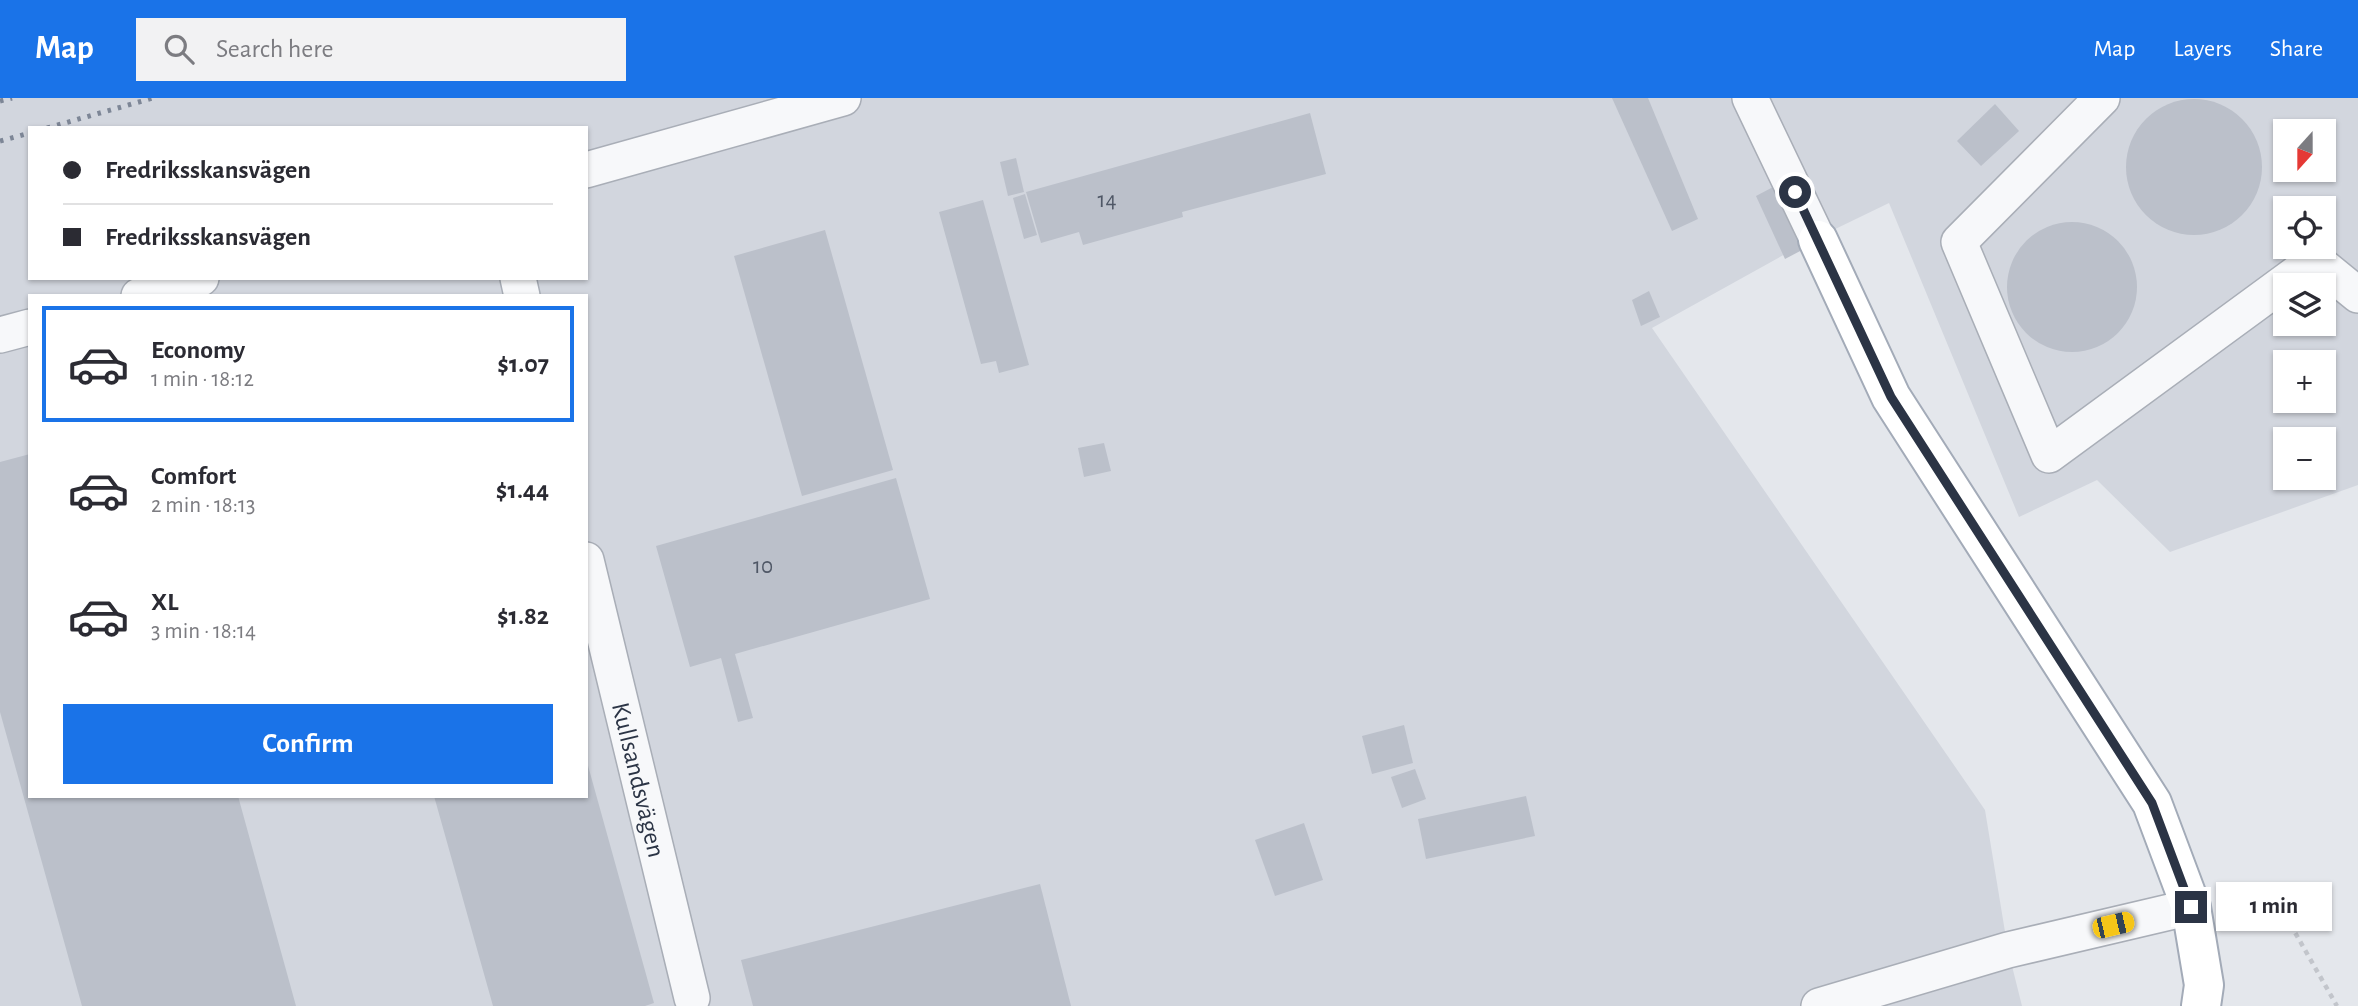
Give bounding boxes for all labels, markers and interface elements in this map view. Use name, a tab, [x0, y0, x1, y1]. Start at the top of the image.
search box	[136, 18, 626, 81]
icon: search	[160, 30, 198, 68]
text: Map	[35, 32, 94, 65]
text: Search here	[216, 36, 334, 62]
text: Map	[2093, 37, 2135, 61]
text: Layers	[2173, 37, 2232, 61]
text: Share	[2270, 37, 2323, 61]
north arrow	[2273, 119, 2336, 182]
map controls	[2273, 119, 2336, 490]
text: Fredriksskansvägen	[105, 157, 311, 183]
route start	[1779, 176, 1811, 208]
house number: 14	[1098, 189, 1116, 212]
button: locate	[2273, 196, 2336, 259]
text: Fredriksskansvägen	[105, 224, 311, 250]
button: layers	[2273, 273, 2336, 336]
icon: car	[67, 333, 130, 396]
text: Economy	[151, 337, 245, 363]
button: +	[2273, 350, 2336, 413]
text: $1.07	[497, 351, 549, 377]
text: 1 min · 18:12	[151, 368, 254, 391]
button: −	[2273, 427, 2336, 490]
icon: car	[67, 459, 130, 522]
text: Comfort	[151, 463, 236, 489]
text: $1.44	[496, 477, 549, 503]
text: 2 min · 18:13	[151, 494, 255, 517]
house number: 10	[753, 555, 773, 578]
icon: car	[67, 585, 130, 648]
text: XL	[151, 589, 178, 615]
text: $1.82	[497, 603, 549, 629]
text: 3 min · 18:14	[151, 620, 256, 643]
street label: Kullsandsvägen	[607, 700, 669, 860]
button: Confirm	[63, 704, 553, 784]
callout: 1 min	[2216, 882, 2331, 932]
route end	[2175, 891, 2207, 923]
text: 1 min	[2250, 895, 2298, 918]
car	[2091, 910, 2136, 940]

